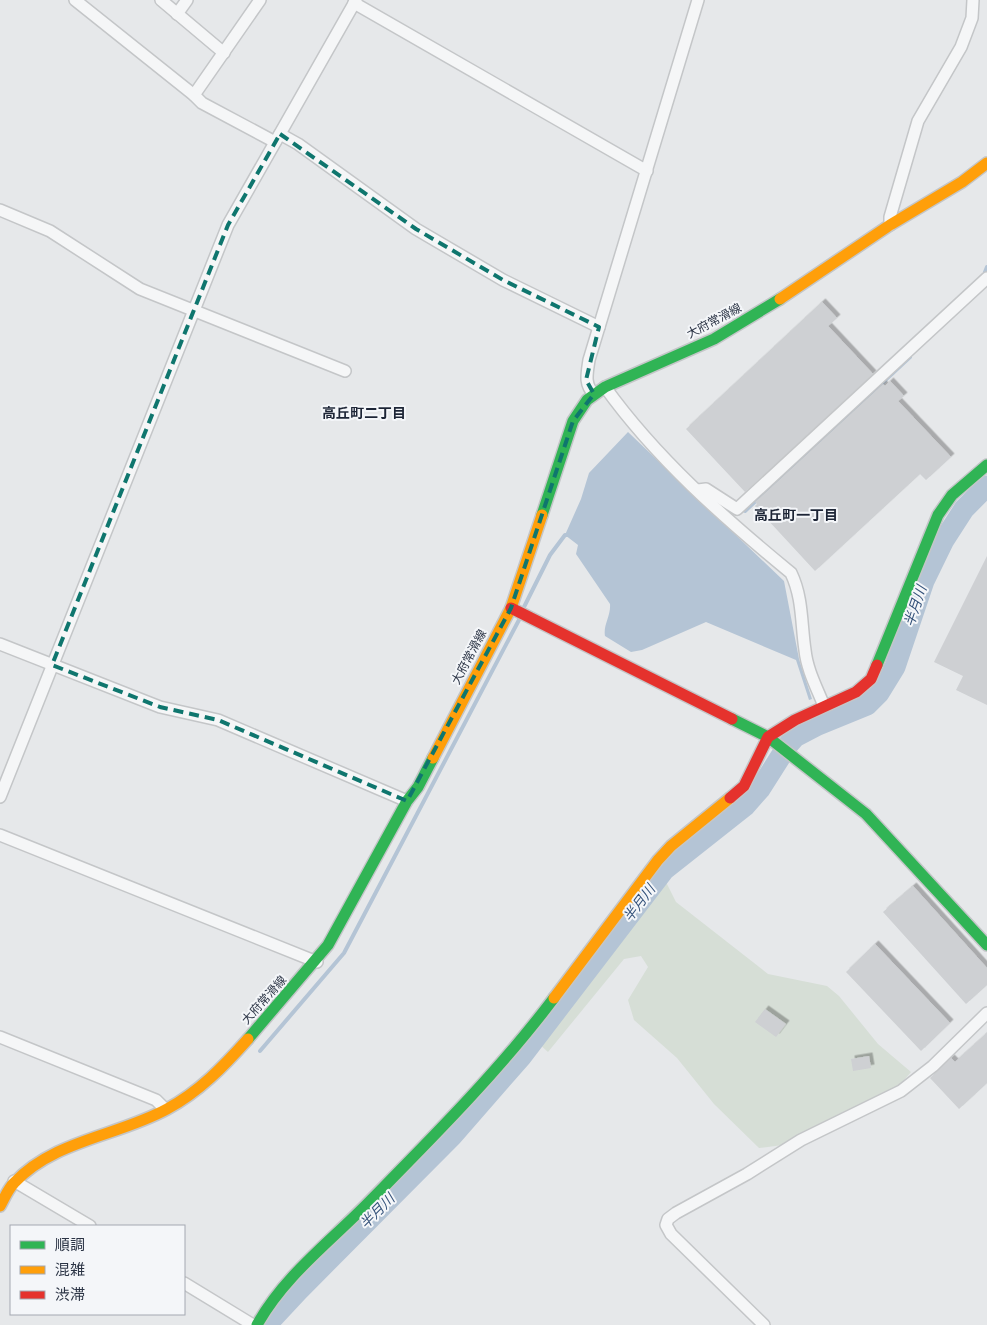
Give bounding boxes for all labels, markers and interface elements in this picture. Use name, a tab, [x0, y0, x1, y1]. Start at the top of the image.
street label: 大府常滑線	[684, 301, 744, 341]
district label: 高丘町二丁目	[322, 405, 406, 421]
district label: 高丘町一丁目	[754, 507, 838, 523]
water label: 半月川	[901, 582, 930, 628]
street label: 大府常滑線	[449, 627, 489, 687]
water label: 半月川	[620, 880, 659, 925]
street label: 大府常滑線	[239, 973, 289, 1027]
water label: 半月川	[356, 1189, 399, 1232]
legend	[10, 1225, 185, 1315]
text: 順調	[55, 1236, 85, 1253]
text: 混雑	[55, 1261, 85, 1278]
text: 渋滞	[55, 1286, 85, 1303]

